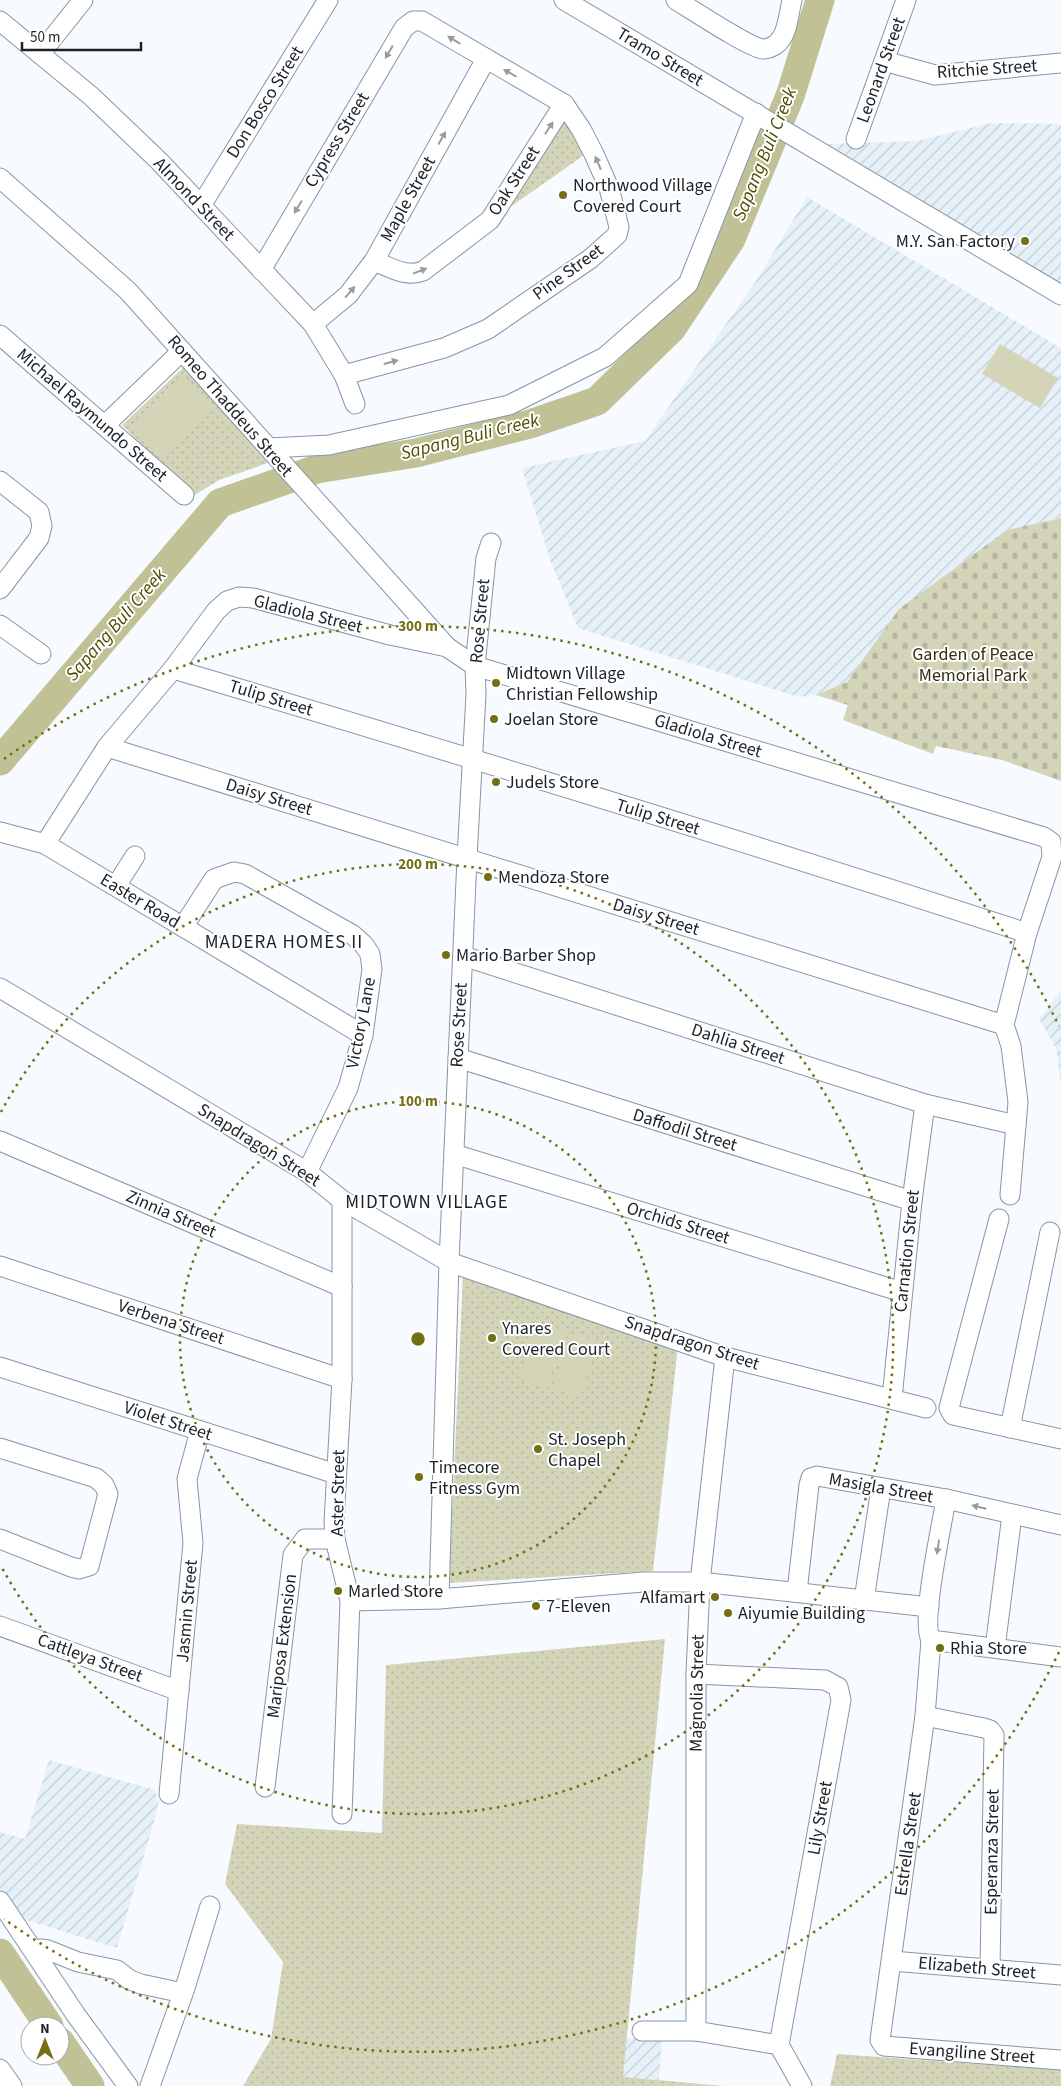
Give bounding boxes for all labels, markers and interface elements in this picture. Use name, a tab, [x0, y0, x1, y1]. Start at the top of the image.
street label: Leonard Street	[850, 14, 912, 126]
scale bar	[22, 20, 141, 52]
street label: Tramo Street	[612, 21, 708, 93]
text: 50 m	[30, 27, 60, 48]
one-way arrow	[447, 35, 460, 44]
street label: Don Bosco Street	[220, 41, 310, 163]
one-way arrow	[385, 46, 394, 59]
street label: Ritchie Street	[936, 53, 1038, 85]
one-way arrow	[502, 69, 517, 77]
water label: Sapang Buli Creek	[726, 82, 804, 225]
street label: Cypress Street	[299, 88, 375, 192]
one-way arrow	[545, 121, 554, 134]
one-way arrow	[438, 131, 446, 145]
street label: Oak Street	[482, 141, 546, 221]
street label: Almond Street	[148, 152, 240, 246]
street label: Maple Street	[374, 152, 442, 246]
one-way arrow	[593, 156, 601, 170]
place label: Northwood Village Covered Court	[573, 173, 712, 219]
marker: Northwood Village Covered Court	[557, 189, 569, 201]
one-way arrow	[293, 201, 302, 214]
place label: M.Y. San Factory	[896, 229, 1016, 254]
marker: M.Y. San Factory	[1019, 235, 1031, 247]
street label: Pine Street	[527, 238, 609, 306]
one-way arrow	[412, 267, 427, 275]
one-way arrow	[344, 286, 355, 299]
street label: Romeo Thaddeus Street	[161, 330, 299, 482]
street label: Michael Raymundo Street	[11, 342, 173, 488]
one-way arrow	[384, 358, 399, 366]
water label: Sapang Buli Creek	[398, 407, 543, 467]
water label: Sapang Buli Creek	[59, 562, 173, 687]
street label: Rose Street	[464, 578, 496, 664]
street label: Gladiola Street	[251, 588, 365, 640]
text: 300 m	[398, 616, 438, 637]
park label: Garden of Peace Memorial Park	[912, 642, 1034, 688]
place label: Midtown Village Christian Fellowship	[506, 661, 658, 707]
street label: Tulip Street	[226, 673, 316, 723]
marker: Midtown Village Christian Fellowship	[490, 677, 502, 689]
place label: Joelan Store	[504, 707, 598, 732]
street label: Gladiola Street	[651, 708, 765, 764]
marker: Joelan Store	[488, 713, 500, 725]
place label: Judels Store	[506, 770, 599, 795]
street label: Daisy Street	[223, 772, 315, 822]
marker: Judels Store	[490, 776, 502, 788]
street label: Tulip Street	[613, 792, 703, 842]
text: 200 m	[398, 854, 438, 875]
place label: Mendoza Store	[498, 865, 609, 890]
street label: Easter Road	[95, 867, 185, 935]
marker: Mendoza Store	[482, 871, 494, 883]
street label: Daisy Street	[610, 892, 702, 942]
district label: MADERA HOMES II	[205, 929, 363, 956]
place label: Mario Barber Shop	[456, 943, 596, 968]
marker: Mario Barber Shop	[440, 949, 452, 961]
street label: Victory Lane	[340, 975, 382, 1071]
street label: Rose Street	[444, 982, 474, 1068]
street label: Dahlia Street	[688, 1017, 788, 1071]
text: 100 m	[398, 1091, 438, 1112]
street label: Snapdragon Street	[193, 1097, 325, 1193]
street label: Daffodil Street	[630, 1102, 740, 1158]
street label: Zinnia Street	[122, 1184, 220, 1244]
street label: Carnation Street	[888, 1188, 926, 1314]
district label: MIDTOWN VILLAGE	[345, 1189, 509, 1216]
street label: Orchids Street	[623, 1195, 733, 1251]
street label: Verbena Street	[115, 1293, 227, 1351]
street label: Snapdragon Street	[621, 1309, 763, 1377]
place label: Ynares Covered Court	[501, 1316, 610, 1362]
centre of rings	[409, 1330, 427, 1348]
marker: Ynares Covered Court	[486, 1332, 498, 1344]
street label: Violet Street	[121, 1395, 215, 1447]
place label: St. Joseph Chapel	[548, 1427, 626, 1473]
marker: St. Joseph Chapel	[532, 1443, 544, 1455]
street label: Aster Street	[325, 1449, 351, 1537]
place label: Timecore Fitness Gym	[429, 1455, 520, 1501]
street label: Masigla Street	[827, 1467, 935, 1509]
marker: Timecore Fitness Gym	[413, 1471, 425, 1483]
one-way arrow	[972, 1503, 987, 1511]
one-way arrow	[934, 1539, 942, 1555]
street label: Jasmin Street	[170, 1559, 204, 1663]
street label: Mariposa Extension	[261, 1572, 303, 1720]
place label: Marled Store	[348, 1579, 443, 1604]
marker: Marled Store	[332, 1585, 344, 1597]
place label: Alfamart	[640, 1585, 705, 1610]
marker: Alfamart	[709, 1591, 721, 1603]
place label: 7-Eleven	[546, 1594, 611, 1619]
marker: 7-Eleven	[530, 1600, 542, 1612]
place label: Aiyumie Building	[738, 1601, 865, 1626]
marker: Aiyumie Building	[722, 1607, 734, 1619]
street label: Cattleya Street	[34, 1627, 146, 1689]
street label: Magnolia Street	[683, 1634, 711, 1752]
place label: Rhia Store	[950, 1636, 1027, 1661]
marker: Rhia Store	[934, 1642, 946, 1654]
street label: Lily Street	[801, 1779, 839, 1857]
street label: Esperanza Street	[978, 1789, 1006, 1915]
street label: Estrella Street	[888, 1790, 928, 1898]
street label: Elizabeth Street	[917, 1950, 1037, 1986]
north arrow	[20, 2016, 70, 2066]
text: N	[40, 2019, 50, 2039]
street label: Evangiline Street	[908, 2036, 1036, 2070]

